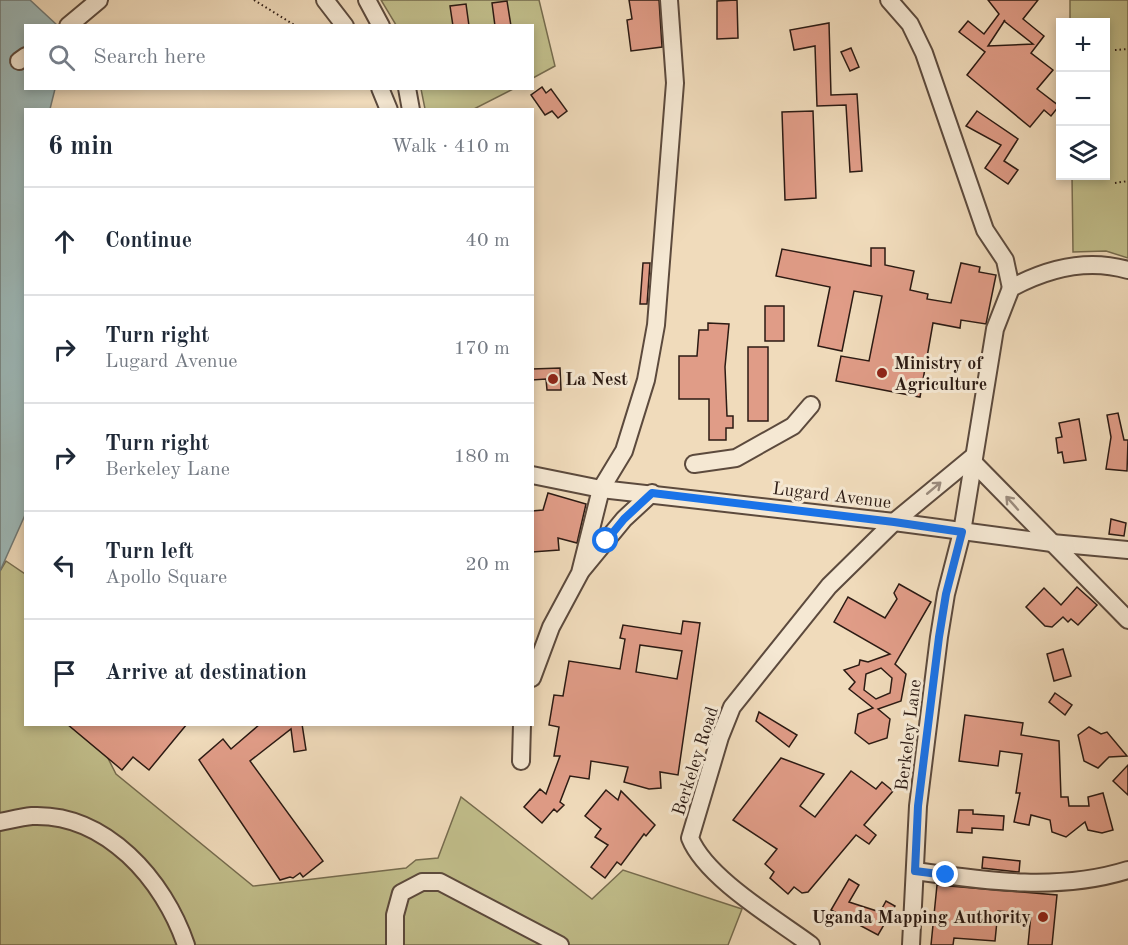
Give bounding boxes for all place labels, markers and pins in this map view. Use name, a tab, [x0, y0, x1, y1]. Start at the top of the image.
place label: Ministry of Agriculture	[894, 355, 987, 394]
marker: Ministry of Agriculture	[875, 366, 889, 380]
place label: La Nest	[565, 371, 628, 389]
marker: La Nest	[546, 372, 560, 386]
place label: Uganda Mapping Authority	[812, 909, 1031, 927]
marker: Uganda Mapping Authority	[1036, 910, 1050, 924]

